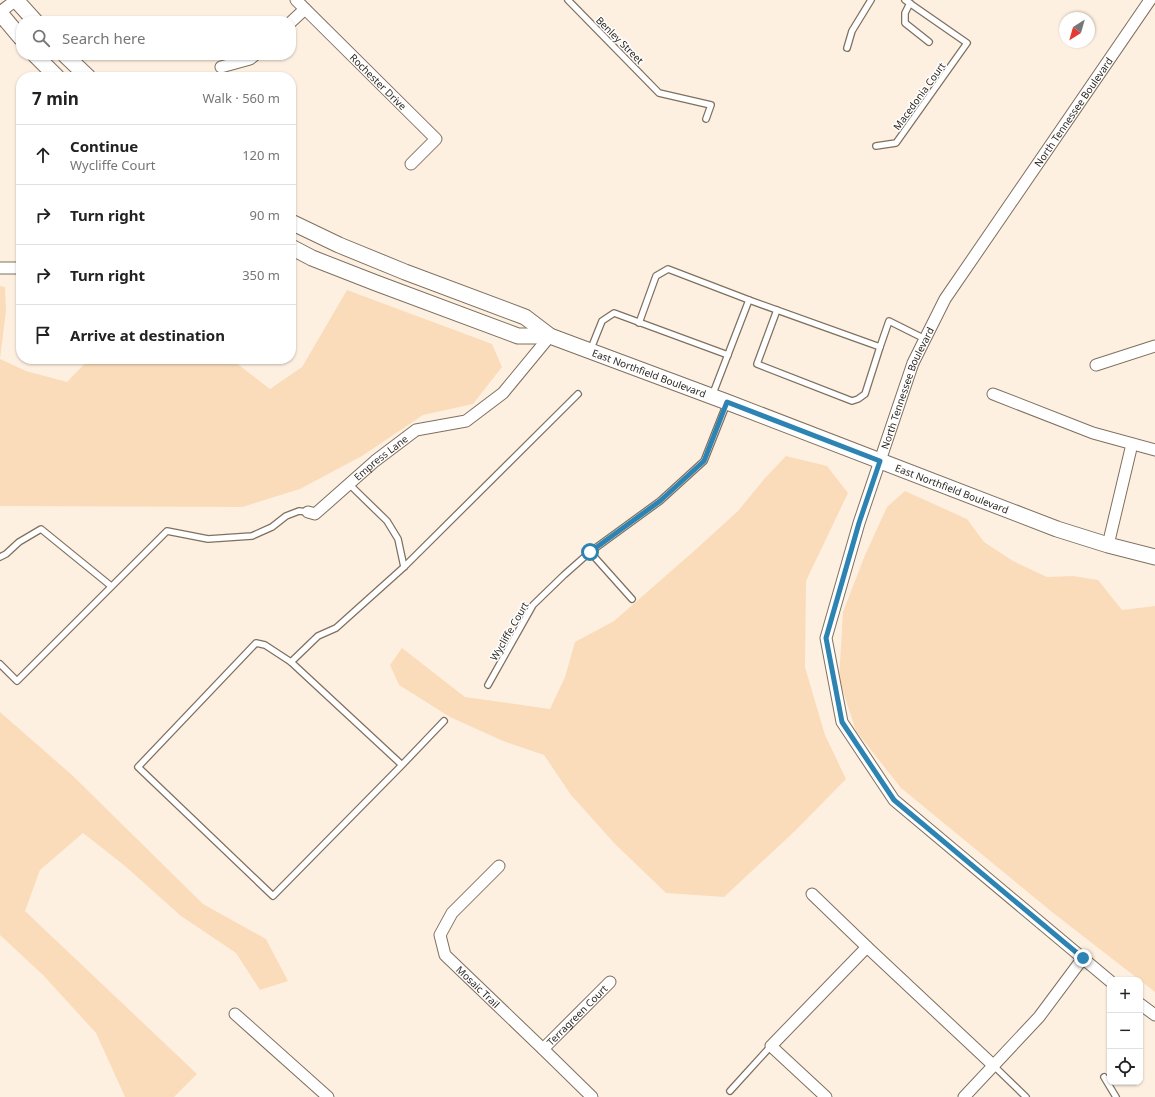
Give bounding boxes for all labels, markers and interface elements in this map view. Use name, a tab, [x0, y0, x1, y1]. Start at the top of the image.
north arrow	[1059, 12, 1095, 48]
street label: Benley Street	[593, 13, 647, 67]
search box	[16, 16, 296, 60]
icon: search	[30, 27, 52, 49]
text: Search here	[62, 28, 145, 48]
street label: Rochester Drive	[347, 51, 410, 113]
street label: North Tennessee Boulevard	[1031, 54, 1116, 169]
street label: Macedonia Court	[890, 59, 949, 133]
text: 7 min	[32, 87, 79, 110]
text: Walk · 560 m	[202, 89, 280, 107]
text: Continue	[70, 136, 138, 156]
icon: ahead	[32, 144, 54, 166]
text: 120 m	[242, 146, 280, 164]
text: Wycliffe Court	[70, 156, 156, 174]
icon: right	[32, 204, 54, 226]
text: Turn right	[70, 205, 145, 225]
text: 90 m	[250, 206, 280, 224]
icon: right	[32, 264, 54, 286]
text: Turn right	[70, 265, 145, 285]
text: 350 m	[242, 266, 280, 284]
icon: arrive	[32, 324, 54, 346]
text: Arrive at destination	[70, 325, 225, 345]
street label: North Tennessee Boulevard	[877, 325, 937, 451]
street label: East Northfield Boulevard	[590, 345, 708, 401]
street label: Empress Lane	[351, 431, 411, 484]
street label: East Northfield Boulevard	[893, 460, 1011, 517]
route start	[581, 543, 599, 561]
street label: Wycliffe Court	[486, 599, 532, 663]
route end	[1074, 949, 1092, 967]
street label: Mosaic Trail	[453, 963, 503, 1011]
map controls	[1107, 977, 1143, 1085]
button: +	[1107, 977, 1143, 1013]
street label: Terragreen Court	[543, 981, 611, 1049]
button: −	[1107, 1013, 1143, 1049]
button: locate	[1107, 1049, 1143, 1085]

